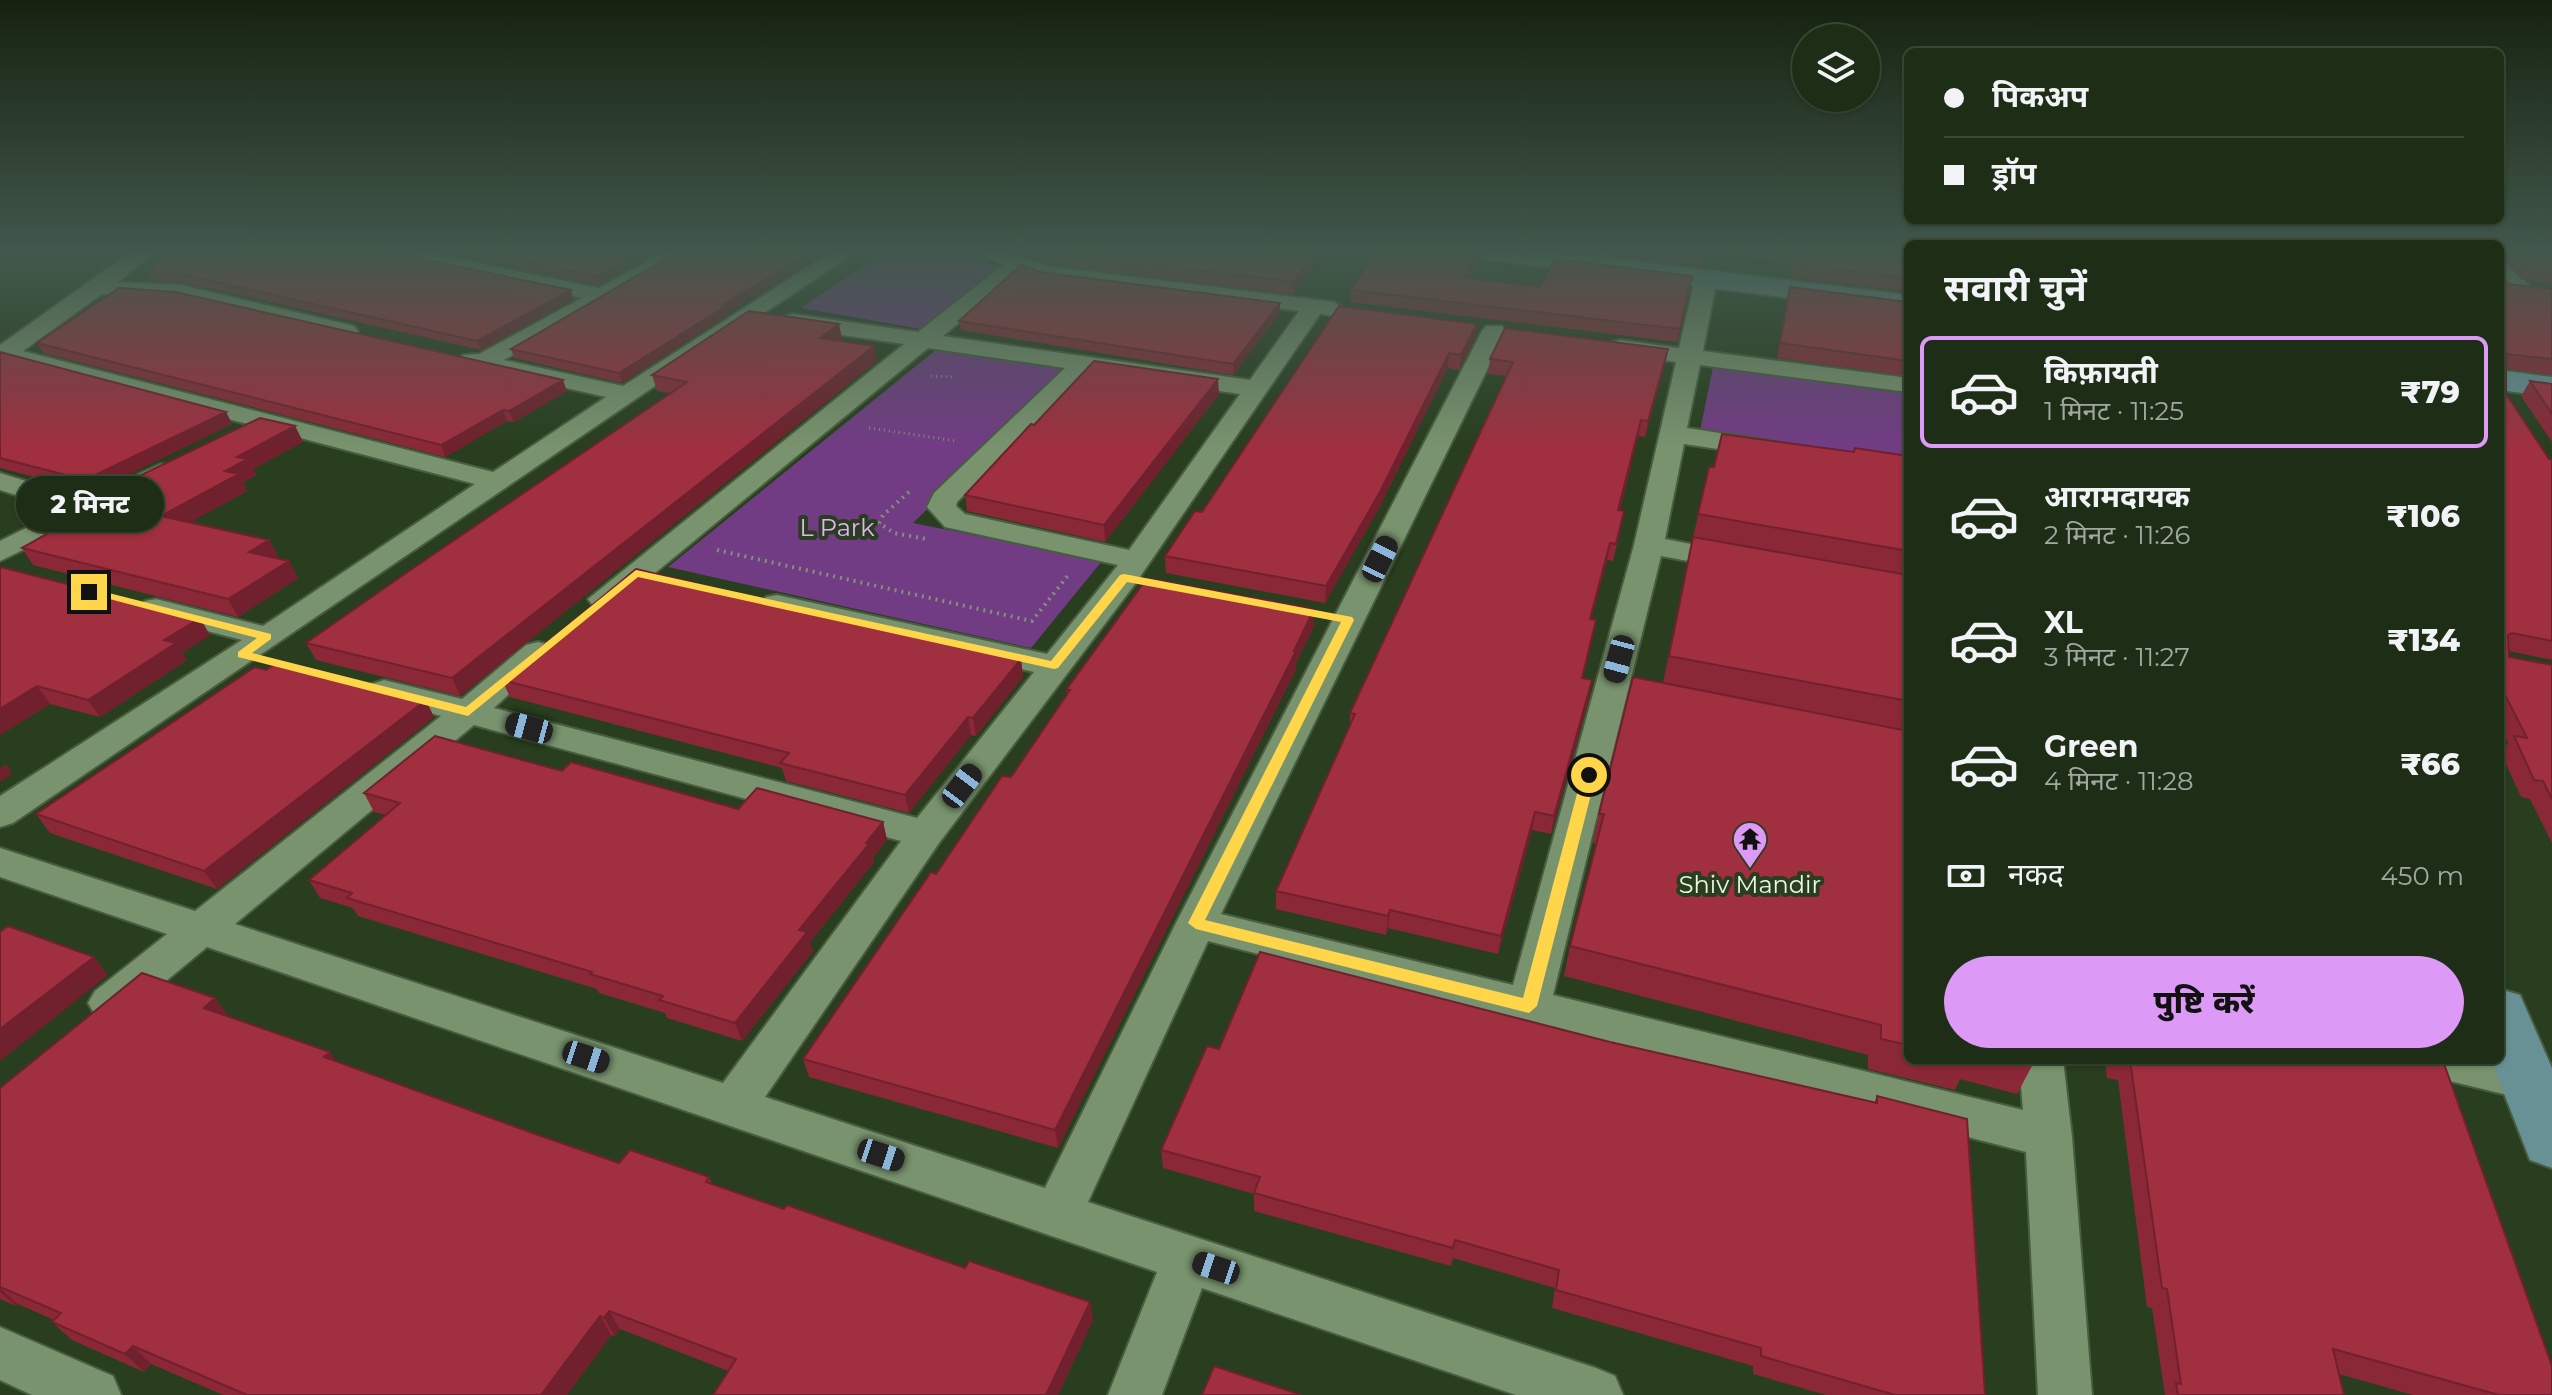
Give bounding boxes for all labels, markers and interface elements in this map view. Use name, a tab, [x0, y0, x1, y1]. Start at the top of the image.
map controls	[1792, 24, 1880, 112]
button: layers	[1792, 24, 1880, 112]
text: पिकअप	[1992, 78, 2088, 115]
text: ड्रॉप	[1992, 155, 2036, 192]
text: सवारी चुनें	[1944, 266, 2087, 310]
text: किफ़ायती	[2044, 354, 2158, 391]
icon: car	[1948, 356, 2020, 428]
text: ₹79	[2400, 374, 2460, 411]
text: 1 मिनट · 11:25	[2044, 395, 2184, 427]
callout: 2 मिनट	[15, 476, 163, 532]
text: आरामदायक	[2044, 478, 2190, 515]
icon: car	[1948, 480, 2020, 552]
text: 2 मिनट	[50, 488, 130, 520]
text: ₹106	[2386, 498, 2460, 535]
park label: L Park	[799, 513, 875, 542]
text: 2 मिनट · 11:26	[2044, 519, 2190, 551]
car	[1359, 532, 1401, 586]
route end	[71, 574, 107, 610]
icon: car	[1948, 604, 2020, 676]
text: XL	[2044, 604, 2083, 641]
text: ₹134	[2387, 622, 2460, 659]
car	[1601, 633, 1637, 685]
text: 3 मिनट · 11:27	[2044, 641, 2190, 673]
car	[503, 710, 555, 746]
icon: car	[1948, 728, 2020, 800]
text: Green	[2044, 728, 2138, 765]
text: ₹66	[2400, 746, 2460, 783]
route start	[1571, 757, 1607, 793]
car	[938, 760, 986, 812]
text: 4 मिनट · 11:28	[2044, 765, 2194, 797]
temple icon: Shiv Mandir	[1731, 820, 1769, 870]
icon: cash	[1944, 854, 1988, 898]
text: नकद	[2008, 856, 2064, 893]
text: 450 m	[2381, 860, 2464, 892]
place label: Shiv Mandir	[1679, 870, 1821, 899]
button: पुष्टि करें	[1944, 956, 2464, 1048]
car	[559, 1038, 613, 1076]
car	[854, 1136, 908, 1174]
car	[1189, 1249, 1243, 1287]

